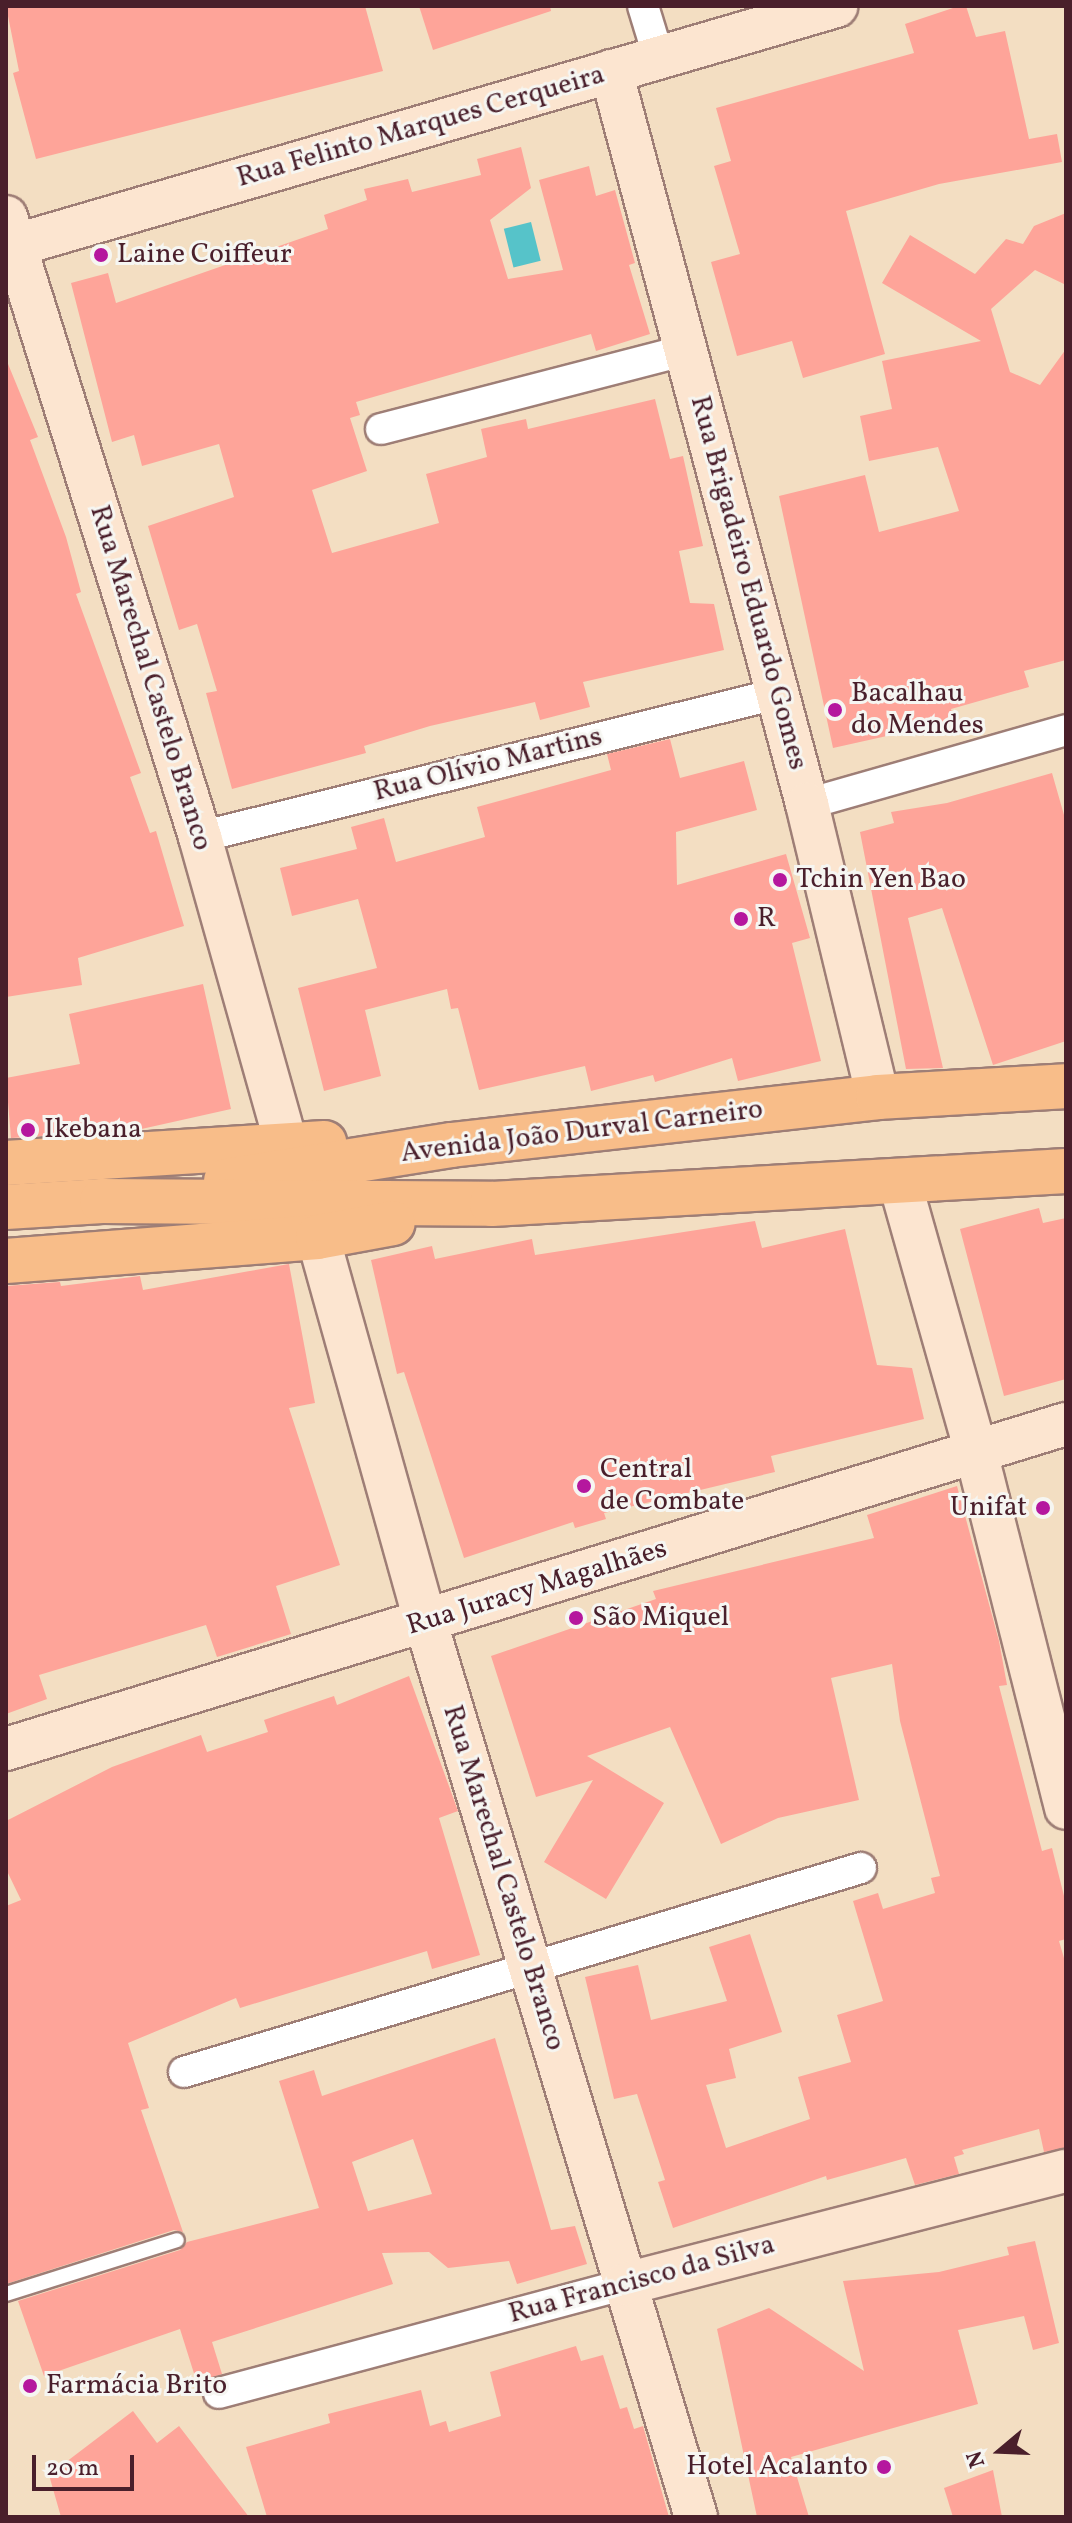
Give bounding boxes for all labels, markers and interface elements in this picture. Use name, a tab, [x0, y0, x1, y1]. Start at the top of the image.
street label: Rua Felinto Marques Cerqueira	[233, 58, 609, 196]
place label: Laine Coiffeur	[117, 238, 292, 272]
marker: Laine Coiffeur	[92, 246, 110, 264]
street label: Rua Brigadeiro Eduardo Gomes	[682, 392, 814, 774]
street label: Rua Marechal Castelo Branco	[81, 501, 219, 855]
place label: Bacalhau do Mendes	[851, 677, 984, 743]
marker: Bacalhau do Mendes	[826, 701, 844, 719]
street label: Rua Olívio Martins	[370, 720, 606, 810]
place label: Tchin Yen Bao	[796, 863, 967, 897]
marker: Tchin Yen Bao	[771, 871, 789, 889]
place label: R	[757, 902, 776, 936]
marker: R	[732, 910, 750, 928]
street label: Avenida João Durval Carneiro	[399, 1093, 765, 1171]
place label: Ikebana	[44, 1113, 142, 1147]
marker: Ikebana	[19, 1121, 37, 1139]
place label: Central de Combate	[600, 1453, 744, 1519]
marker: Central de Combate	[575, 1477, 593, 1495]
place label: Unifat	[950, 1491, 1027, 1525]
marker: Unifat	[1034, 1499, 1052, 1517]
street label: Rua Juracy Magalhães	[403, 1532, 671, 1644]
place label: São Miquel	[592, 1601, 729, 1635]
marker: São Miquel	[567, 1609, 585, 1627]
street label: Rua Marechal Castelo Branco	[434, 1701, 572, 2055]
street label: Rua Francisco da Silva	[505, 2228, 779, 2332]
place label: Farmácia Brito	[46, 2369, 227, 2403]
marker: Farmácia Brito	[21, 2377, 39, 2395]
north arrow	[960, 2411, 1040, 2491]
scale bar	[36, 2439, 138, 2489]
text: N	[960, 2446, 994, 2472]
place label: Hotel Acalanto	[686, 2450, 868, 2484]
text: 20 m	[46, 2452, 99, 2486]
marker: Hotel Acalanto	[875, 2458, 893, 2476]

